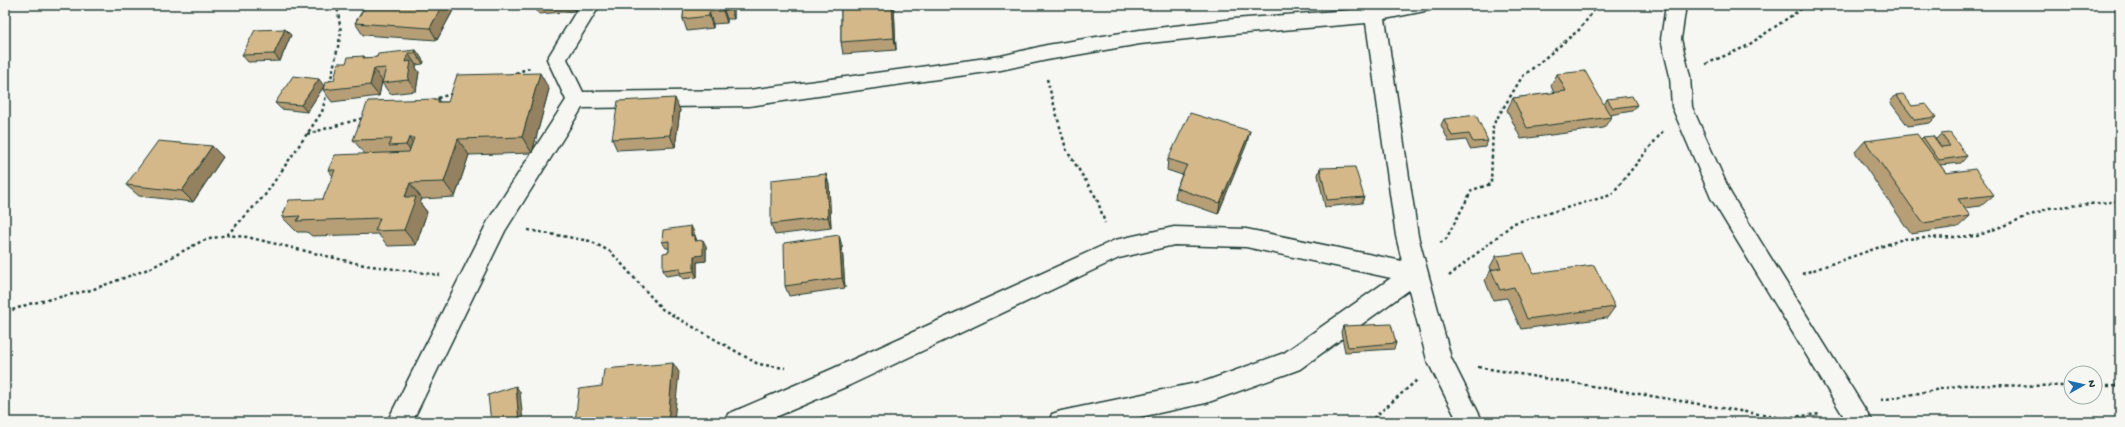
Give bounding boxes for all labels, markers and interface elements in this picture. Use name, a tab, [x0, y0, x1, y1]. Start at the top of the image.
north arrow	[2063, 365, 2103, 405]
text: N	[2084, 379, 2097, 388]

